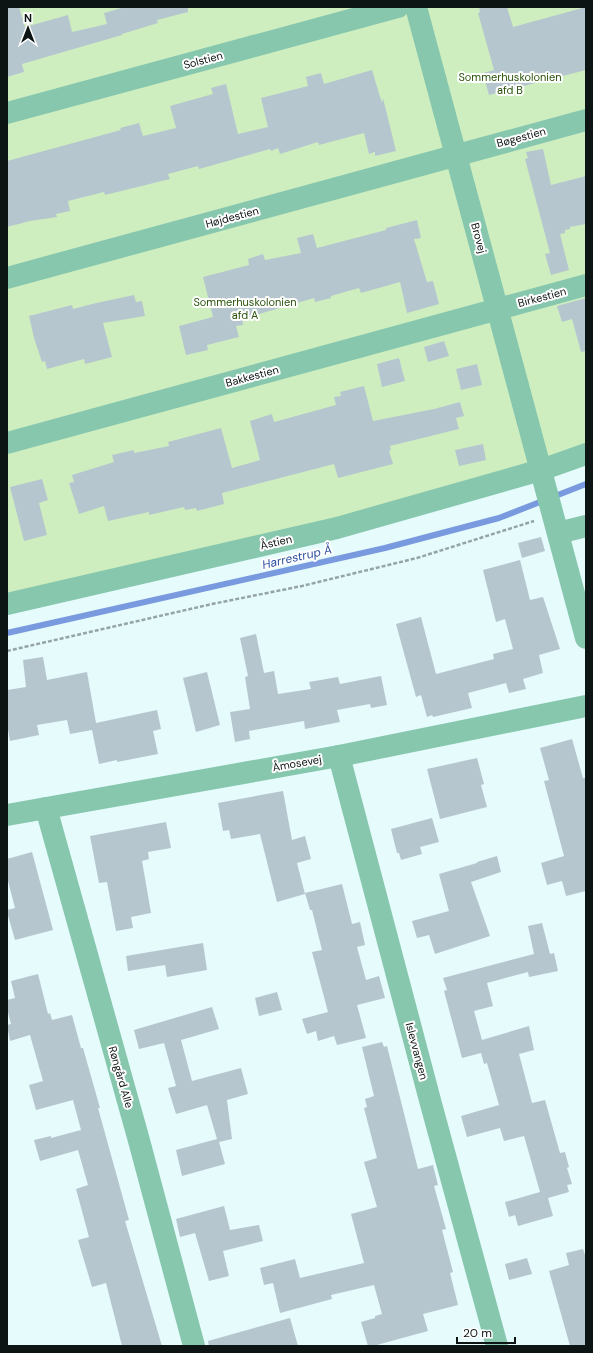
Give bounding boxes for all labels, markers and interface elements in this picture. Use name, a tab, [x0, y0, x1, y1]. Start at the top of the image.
north arrow	[8, 8, 48, 48]
text: N	[24, 11, 32, 25]
street label: Solstien	[182, 48, 224, 72]
park label: Sommerhuskolonien afd B	[458, 70, 562, 97]
street label: Bøgestien	[495, 124, 547, 150]
street label: Højdestien	[204, 203, 260, 231]
street label: Brovej	[468, 221, 490, 255]
street label: Birkestien	[516, 284, 568, 310]
park label: Sommerhuskolonien afd A	[193, 295, 297, 322]
street label: Bakkestien	[224, 362, 280, 390]
street label: Åstien	[259, 532, 293, 552]
water label: Harrestrup Å	[261, 541, 333, 573]
street label: Åmosevej	[271, 752, 323, 774]
street label: Islevvangen	[403, 1021, 431, 1081]
street label: Røngård Alle	[105, 1044, 137, 1110]
scale bar	[457, 1319, 515, 1345]
text: 20 m	[463, 1325, 492, 1341]

